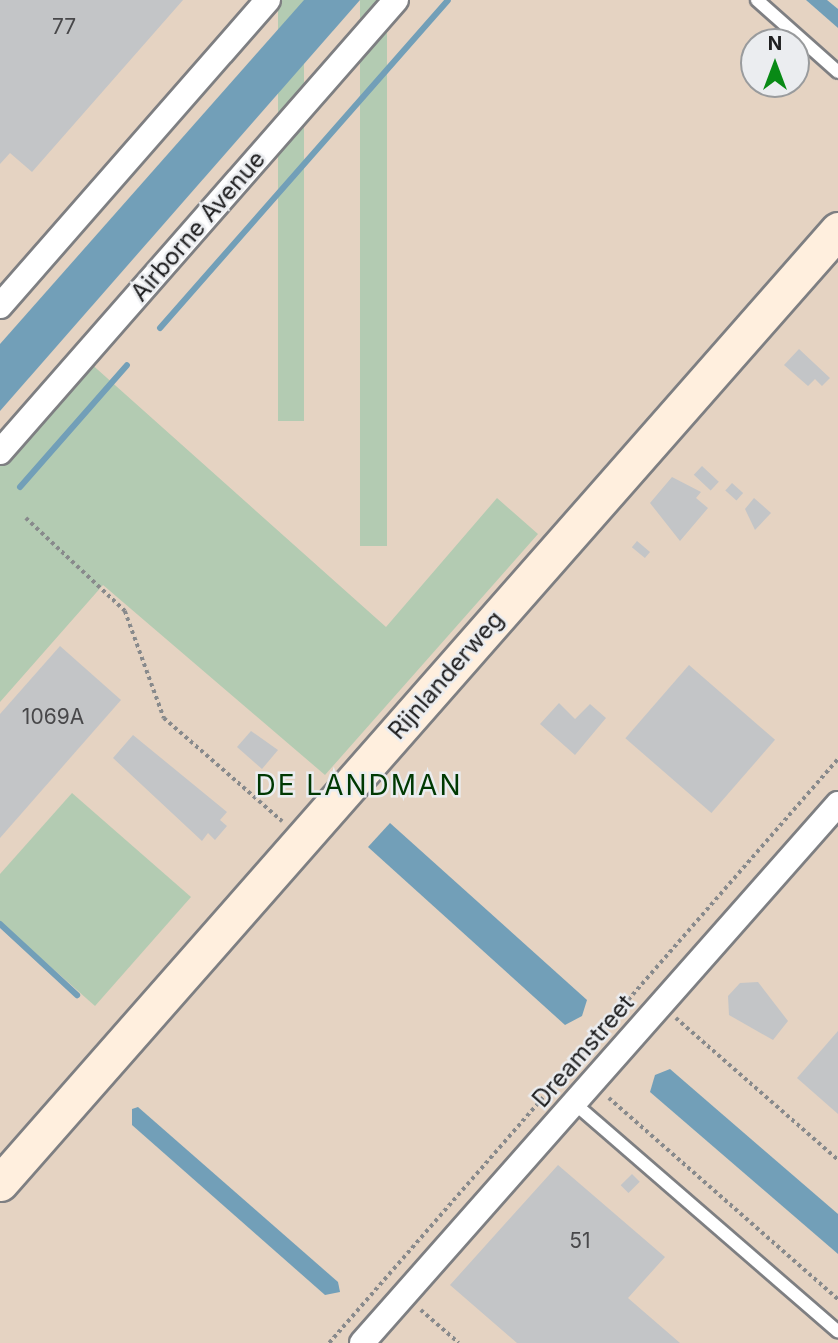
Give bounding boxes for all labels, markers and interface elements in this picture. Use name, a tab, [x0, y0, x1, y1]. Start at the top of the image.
house number: 77	[52, 14, 76, 40]
north arrow	[740, 28, 810, 98]
text: N	[768, 32, 782, 55]
street label: Airborne Avenue	[125, 145, 271, 307]
street label: Rijnlanderweg	[382, 605, 510, 745]
house number: 1069A	[22, 704, 84, 730]
district label: DE LANDMAN	[257, 768, 461, 802]
street label: Dreamstreet	[526, 989, 640, 1113]
house number: 51	[569, 1228, 591, 1254]

